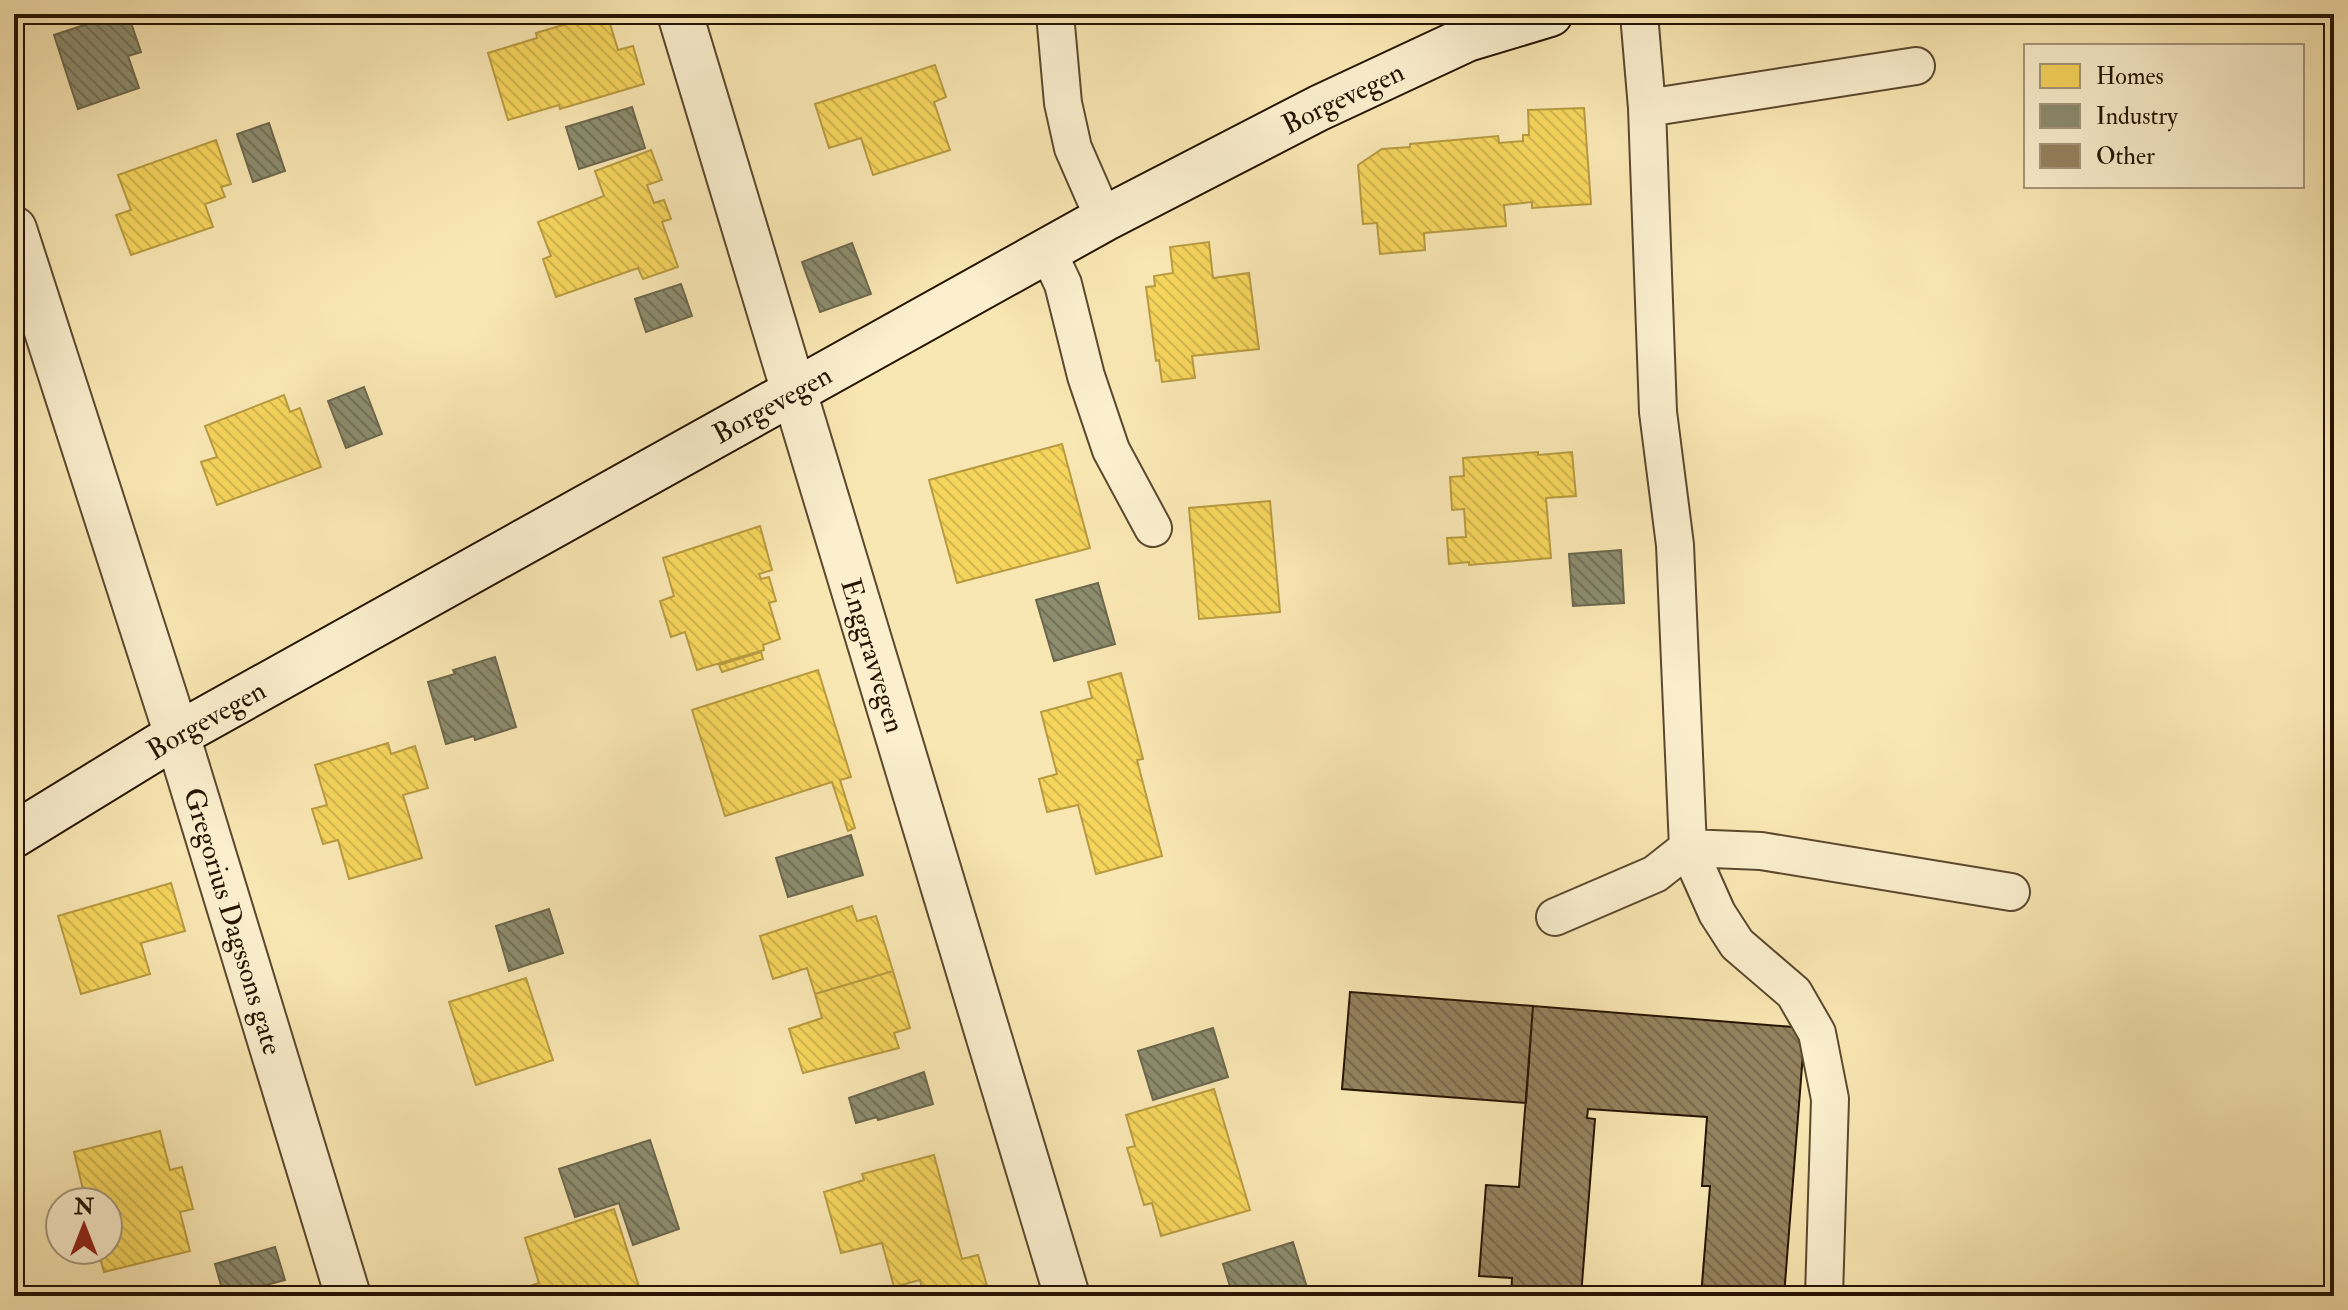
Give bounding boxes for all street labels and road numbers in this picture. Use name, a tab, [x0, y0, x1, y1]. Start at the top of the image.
street label: Borgevegen	[1276, 55, 1410, 143]
street label: Borgevegen	[707, 358, 838, 452]
street label: Enggravvegen	[832, 575, 912, 737]
street label: Borgevegen	[141, 673, 272, 768]
street label: Gregorius Dagssons gate	[175, 784, 290, 1059]

